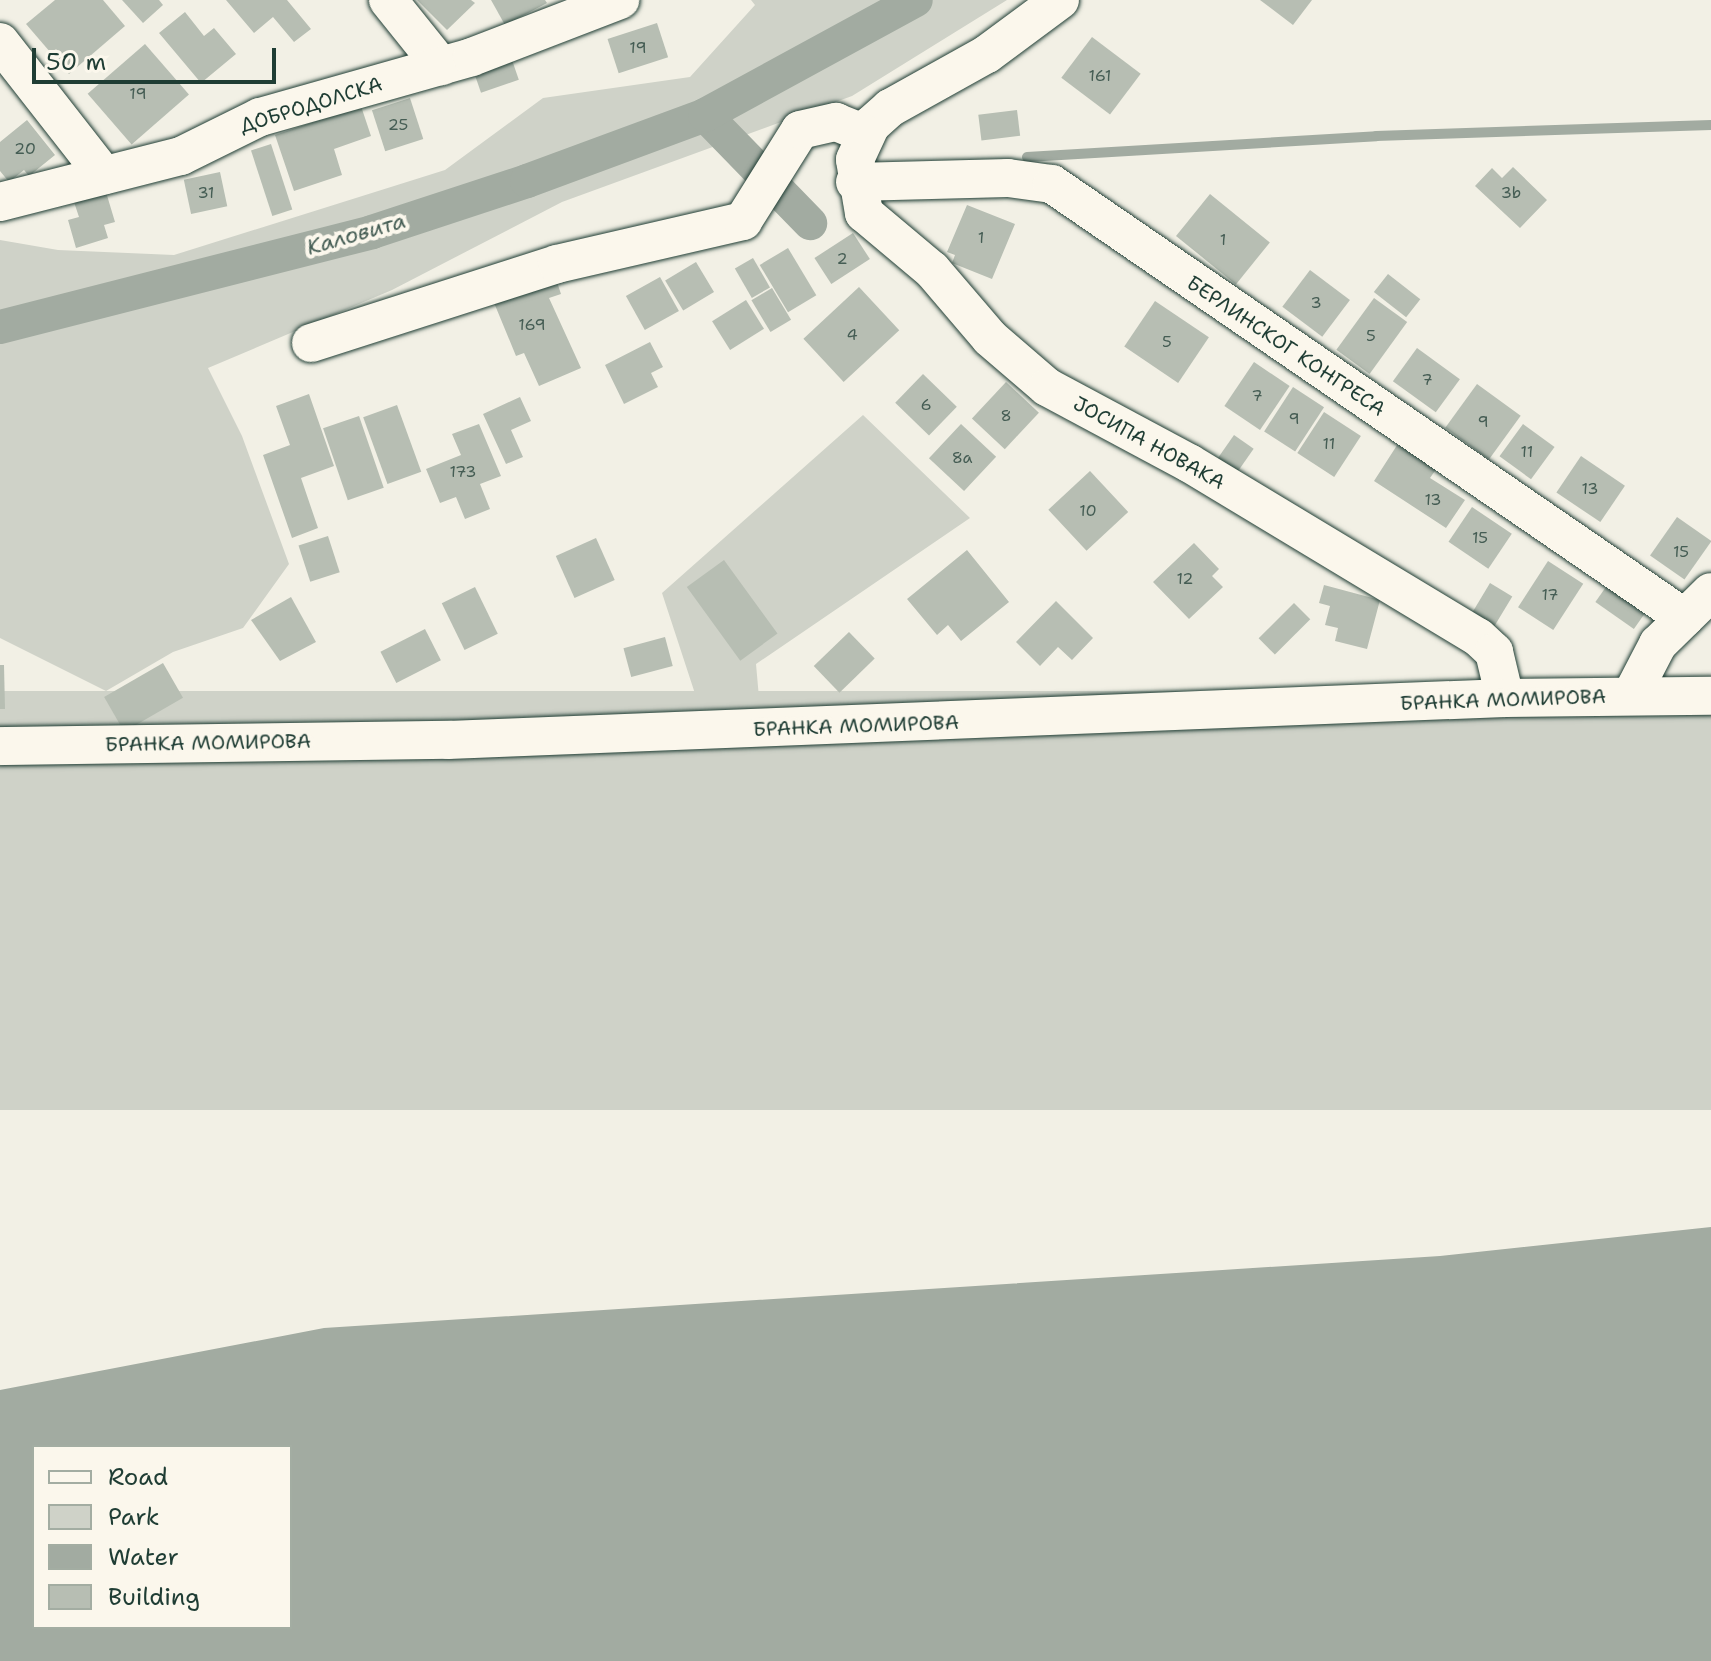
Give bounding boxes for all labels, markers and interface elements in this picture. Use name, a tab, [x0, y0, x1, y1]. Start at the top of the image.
scale bar	[36, 32, 280, 82]
house number: 19	[629, 38, 647, 58]
text: 50 m	[46, 46, 106, 78]
house number: 161	[1089, 66, 1111, 86]
street label: ДОБРОДОЛСКА	[237, 72, 385, 138]
house number: 19	[129, 84, 147, 104]
house number: 25	[388, 115, 408, 135]
house number: 20	[14, 139, 36, 159]
house number: 31	[197, 183, 215, 203]
house number: 3b	[1501, 183, 1521, 203]
water label: Каловита	[303, 207, 409, 261]
house number: 1	[978, 228, 984, 248]
house number: 1	[1220, 230, 1226, 250]
house number: 2	[836, 249, 848, 269]
street label: БЕРЛИНСКОГ КОНГРЕСА	[1182, 271, 1390, 421]
house number: 3	[1310, 293, 1322, 313]
house number: 169	[518, 315, 546, 335]
house number: 4	[846, 325, 858, 345]
house number: 5	[1366, 326, 1376, 346]
house number: 5	[1162, 332, 1172, 352]
house number: 7	[1421, 370, 1433, 390]
house number: 7	[1251, 386, 1263, 406]
street label: ЈОСИПА НОВАКА	[1069, 391, 1229, 495]
house number: 6	[920, 395, 932, 415]
house number: 8	[1000, 406, 1012, 426]
house number: 9	[1288, 409, 1300, 429]
house number: 9	[1477, 412, 1489, 432]
house number: 11	[1323, 434, 1335, 454]
house number: 11	[1521, 442, 1533, 462]
house number: 8a	[952, 448, 972, 468]
house number: 173	[449, 462, 477, 482]
house number: 13	[1581, 479, 1599, 499]
house number: 13	[1424, 490, 1442, 510]
house number: 10	[1079, 501, 1097, 521]
house number: 15	[1472, 528, 1488, 548]
house number: 15	[1673, 542, 1689, 562]
house number: 12	[1176, 569, 1194, 589]
house number: 17	[1541, 585, 1559, 605]
street label: БРАНКА МОМИРОВА	[1399, 684, 1607, 716]
street label: БРАНКА МОМИРОВА	[752, 710, 960, 742]
street label: БРАНКА МОМИРОВА	[105, 729, 311, 757]
legend	[32, 1445, 292, 1629]
text: Road	[108, 1461, 168, 1493]
text: Park	[108, 1501, 160, 1533]
text: Water	[108, 1541, 179, 1573]
text: Building	[108, 1581, 200, 1613]

